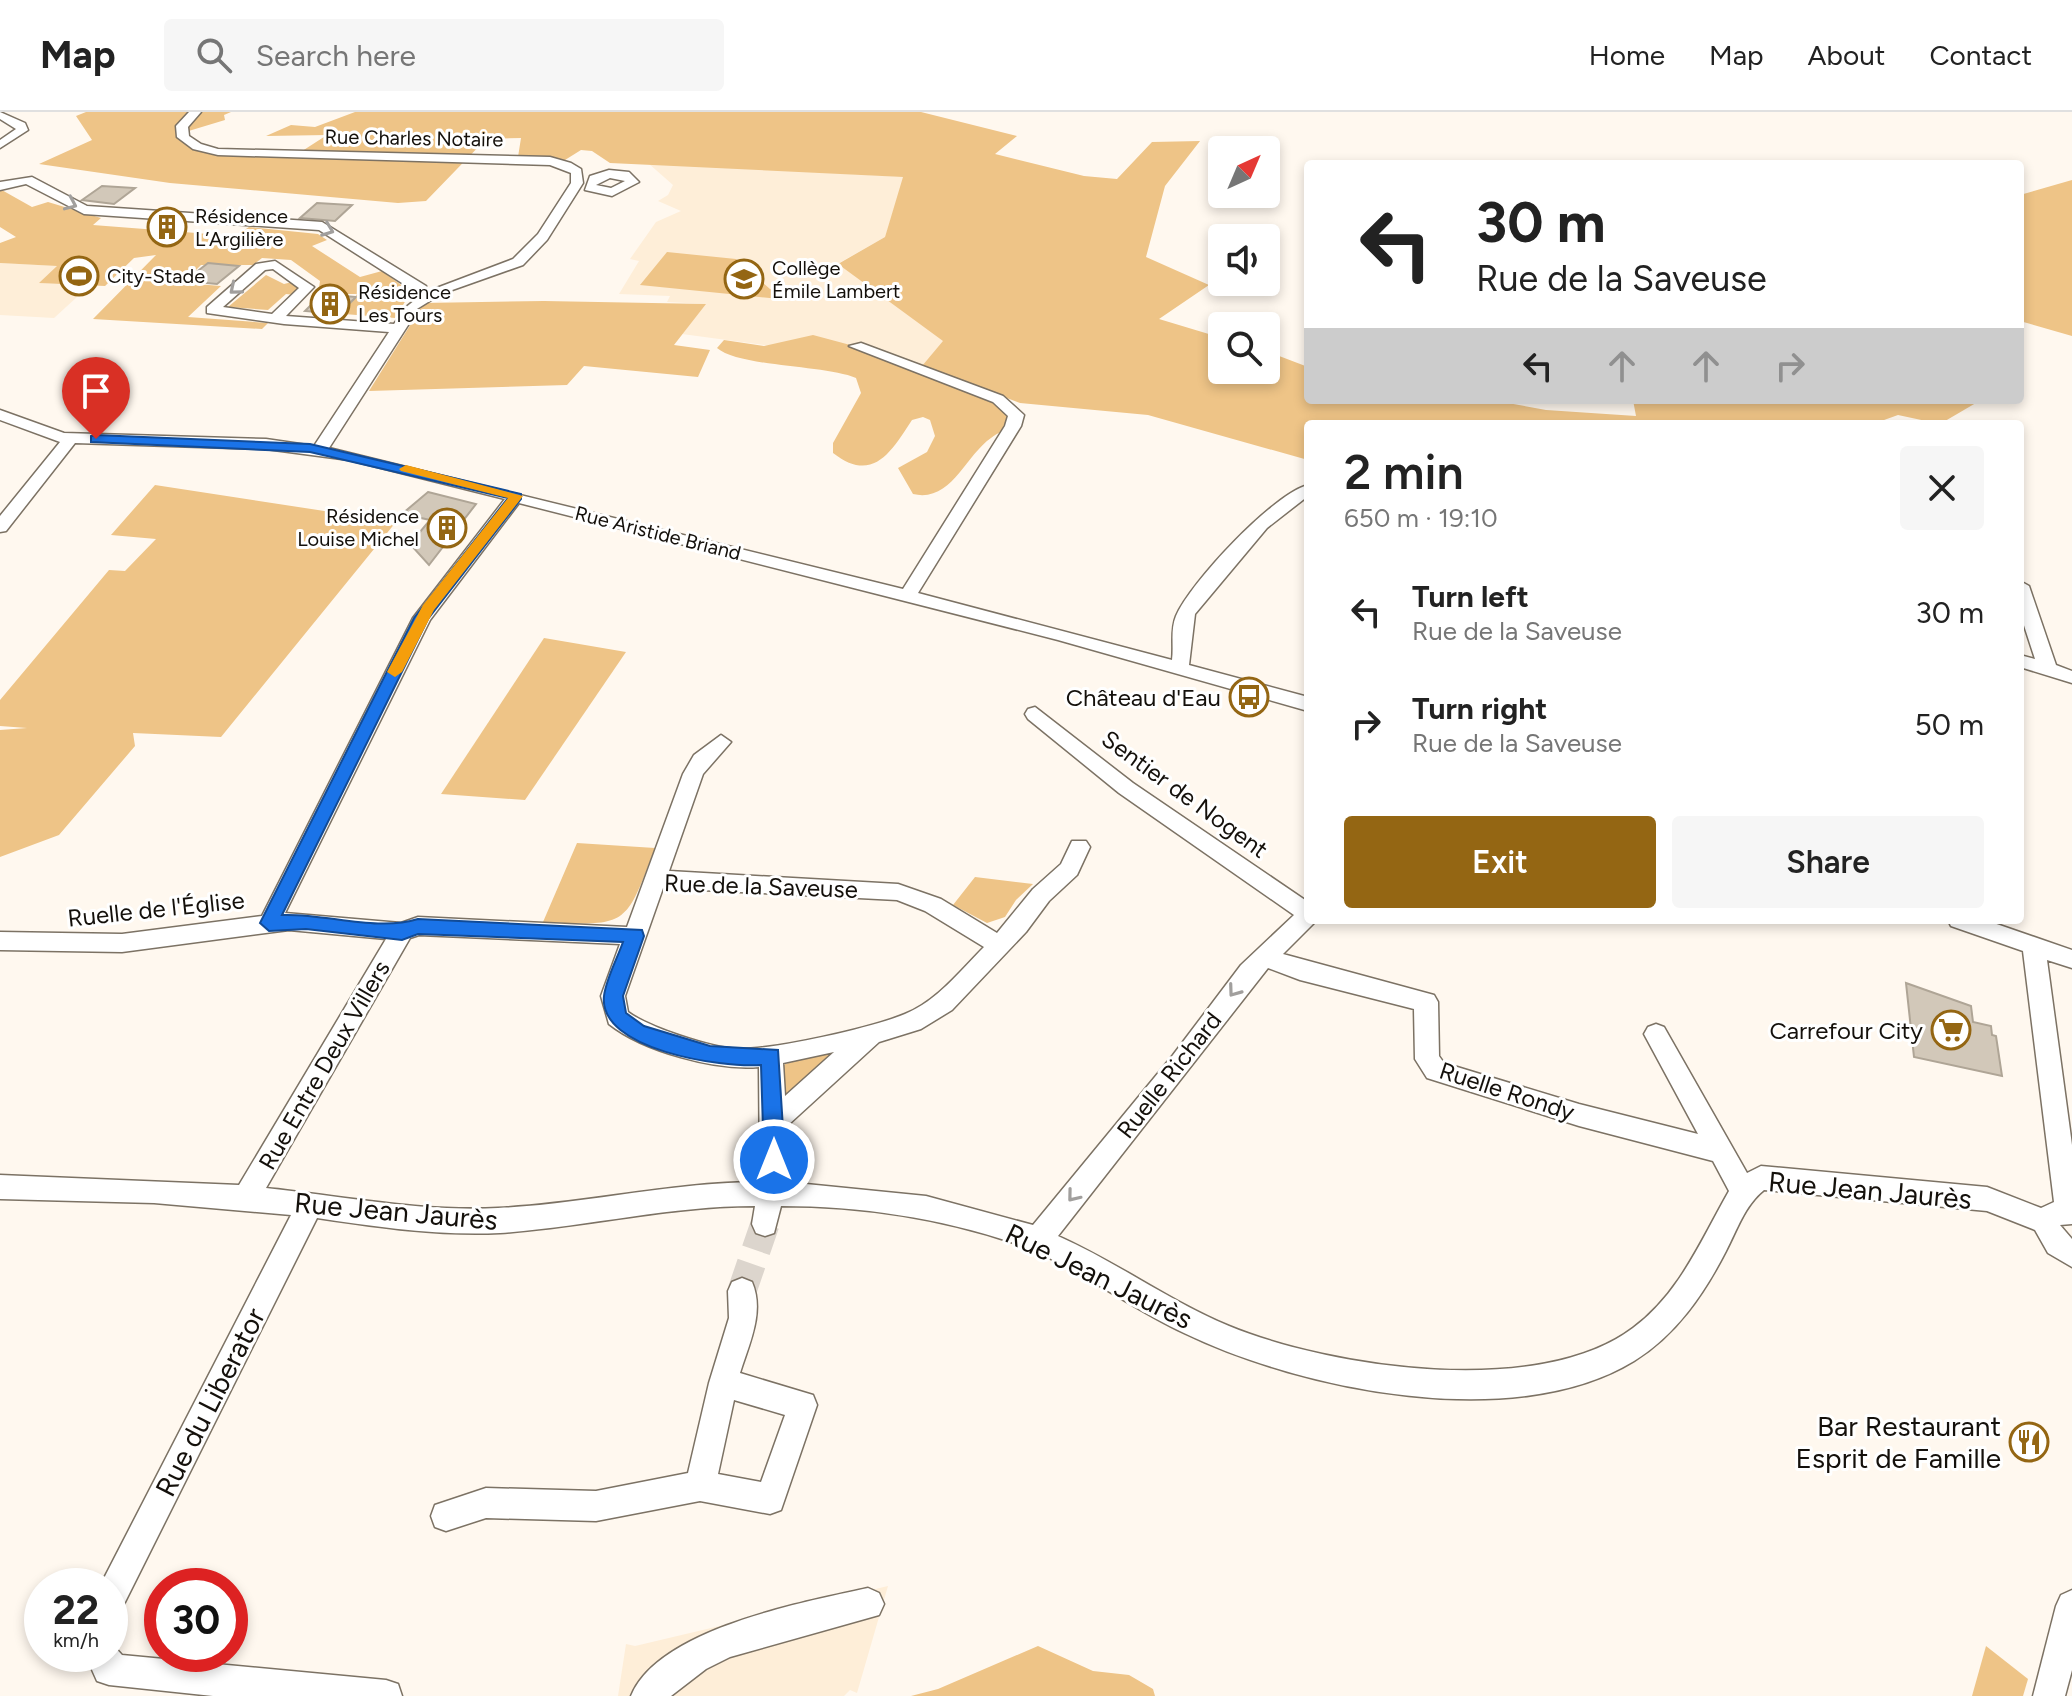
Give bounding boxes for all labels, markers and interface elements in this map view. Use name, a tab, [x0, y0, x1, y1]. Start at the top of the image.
search box	[164, 19, 724, 91]
text: Map	[40, 32, 116, 78]
icon: search	[192, 33, 236, 77]
text: Search here	[256, 37, 416, 74]
text: Home	[1589, 38, 1665, 72]
text: Map	[1709, 38, 1764, 72]
text: About	[1808, 38, 1885, 72]
text: Contact	[1929, 38, 2032, 72]
street label: Rue Charles Notaire	[324, 124, 504, 152]
north arrow	[1208, 136, 1280, 208]
map controls	[1208, 136, 1280, 384]
text: 30 m	[1476, 189, 1606, 256]
icon: left	[1344, 192, 1448, 296]
one-way arrow	[63, 194, 77, 210]
place label: Résidence L’Argilière	[195, 204, 288, 251]
building icon: Résidence L’Argilière	[146, 206, 188, 248]
one-way arrow	[320, 220, 334, 237]
button: sound	[1208, 224, 1280, 296]
sports icon: City-Stade	[58, 255, 100, 297]
place label: Collège Émile Lambert	[772, 256, 900, 303]
text: Rue de la Saveuse	[1476, 257, 1767, 300]
school or university icon: Collège Émile Lambert	[723, 258, 765, 300]
place label: City-Stade	[107, 264, 205, 288]
one-way arrow	[230, 279, 245, 294]
place label: Résidence Les Tours	[358, 280, 451, 327]
building icon: Résidence Les Tours	[309, 283, 351, 325]
button: search	[1208, 312, 1280, 384]
icon: left	[1516, 344, 1560, 388]
icon: ahead	[1600, 344, 1644, 388]
icon: ahead	[1684, 344, 1728, 388]
icon: right	[1768, 344, 1812, 388]
pin	[62, 357, 130, 439]
icon: arrive	[74, 369, 118, 413]
text: 2 min	[1344, 443, 1464, 501]
button: close	[1900, 446, 1984, 530]
street label: Rue Aristide Briand	[572, 501, 744, 565]
text: 650 m · 19:10	[1344, 502, 1498, 534]
place label: Résidence Louise Michel	[297, 504, 419, 551]
building icon: Résidence Louise Michel	[426, 507, 468, 549]
text: Turn left	[1412, 578, 1529, 615]
icon: left	[1344, 590, 1388, 634]
text: 30 m	[1916, 594, 1984, 631]
text: Rue de la Saveuse	[1412, 615, 1622, 647]
bus stop icon: Château d'Eau	[1228, 676, 1270, 718]
place label: Château d'Eau	[1066, 683, 1221, 712]
text: Turn right	[1412, 690, 1547, 727]
icon: right	[1344, 702, 1388, 746]
text: 50 m	[1915, 706, 1984, 743]
street label: Sentier de Nogent	[1096, 724, 1274, 864]
text: Rue de la Saveuse	[1412, 727, 1622, 759]
button: Exit	[1344, 816, 1656, 908]
button: Share	[1672, 816, 1984, 908]
street label: Rue de la Saveuse	[664, 868, 858, 904]
street label: Ruelle de l'Église	[66, 885, 246, 933]
street label: Rue Entre Deux Villers	[252, 955, 396, 1175]
one-way arrow	[1229, 982, 1244, 997]
street label: Ruelle Richard	[1111, 1006, 1227, 1144]
supermarket icon: Carrefour City	[1930, 1009, 1972, 1051]
place label: Carrefour City	[1769, 1016, 1923, 1045]
street label: Ruelle Rondy	[1436, 1056, 1578, 1127]
position arrow	[732, 1118, 816, 1202]
street label: Rue Jean Jaurès	[1767, 1164, 1973, 1216]
street label: Rue Jean Jaurès	[293, 1185, 499, 1237]
one-way arrow	[1068, 1186, 1083, 1201]
street label: Rue Jean Jaurès	[1000, 1216, 1198, 1336]
street label: Rue du Liberator	[148, 1302, 272, 1502]
place label: Bar Restaurant Esprit de Famille	[1796, 1409, 2001, 1475]
restaurant icon: Bar Restaurant Esprit de Famille	[2008, 1421, 2050, 1463]
speed limit sign: 30	[144, 1568, 248, 1672]
text: 22	[53, 1586, 99, 1634]
text: km/h	[53, 1628, 99, 1652]

